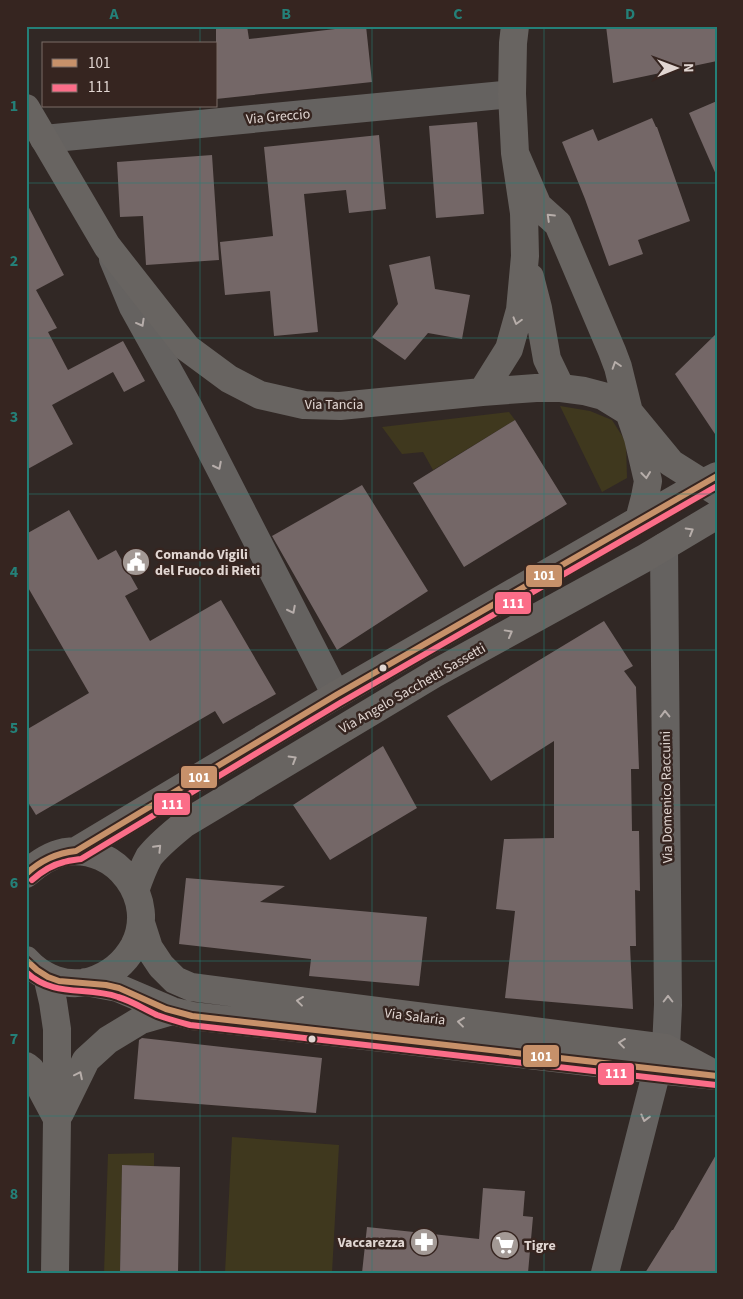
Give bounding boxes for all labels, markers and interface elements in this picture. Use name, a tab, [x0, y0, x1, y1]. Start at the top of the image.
text: A	[108, 3, 119, 25]
text: B	[281, 3, 291, 25]
text: C	[453, 3, 463, 25]
text: D	[625, 3, 635, 25]
legend	[42, 42, 218, 108]
north arrow	[650, 42, 700, 92]
text: 101	[88, 53, 110, 74]
text: N	[678, 63, 698, 73]
text: 111	[88, 77, 110, 98]
text: 1	[10, 95, 18, 117]
street label: Via Greccio	[245, 104, 311, 130]
one-way arrow	[547, 214, 556, 223]
text: 2	[10, 250, 18, 272]
one-way arrow	[135, 317, 145, 326]
one-way arrow	[512, 317, 523, 326]
one-way arrow	[612, 361, 622, 369]
street label: Via Tancia	[305, 395, 363, 415]
text: 3	[10, 406, 18, 428]
one-way arrow	[212, 460, 222, 469]
one-way arrow	[640, 472, 651, 480]
one-way arrow	[685, 527, 694, 537]
place label: Comando Vigili del Fuoco di Rieti	[155, 545, 260, 581]
public building icon: Comando Vigili del Fuoco di Rieti	[121, 547, 151, 577]
text: 4	[10, 561, 19, 583]
line badge: 101	[525, 564, 563, 588]
text: 101	[533, 566, 555, 586]
line badge: 111	[494, 591, 532, 615]
text: 111	[502, 594, 524, 614]
one-way arrow	[286, 605, 297, 614]
one-way arrow	[503, 629, 512, 639]
street label: Via Angelo Sacchetti Sassetti	[336, 639, 489, 739]
unlabelled marker	[378, 663, 388, 673]
one-way arrow	[660, 710, 670, 718]
text: 5	[10, 717, 18, 739]
street label: Via Domenico Raccuini	[656, 731, 678, 863]
one-way arrow	[287, 755, 296, 765]
line badge: 101	[180, 765, 218, 789]
text: 101	[188, 768, 210, 788]
line badge: 111	[153, 792, 191, 816]
text: 111	[161, 795, 183, 815]
one-way arrow	[152, 845, 161, 854]
text: 6	[10, 872, 18, 894]
one-way arrow	[663, 995, 673, 1003]
one-way arrow	[296, 996, 304, 1007]
street label: Via Salaria	[383, 1003, 446, 1031]
one-way arrow	[457, 1017, 465, 1028]
text: 7	[10, 1028, 18, 1050]
unlabelled marker	[307, 1034, 317, 1044]
one-way arrow	[618, 1038, 627, 1048]
line badge: 101	[522, 1044, 560, 1068]
text: 101	[530, 1047, 552, 1067]
line badge: 111	[597, 1062, 635, 1086]
text: 111	[605, 1064, 627, 1084]
one-way arrow	[73, 1071, 83, 1080]
one-way arrow	[640, 1113, 651, 1122]
text: 8	[10, 1183, 18, 1205]
pharmacy icon: Vaccarezza	[409, 1227, 439, 1257]
supermarket icon: Tigre	[490, 1230, 520, 1260]
place label: Vaccarezza	[337, 1233, 405, 1253]
place label: Tigre	[524, 1236, 556, 1256]

